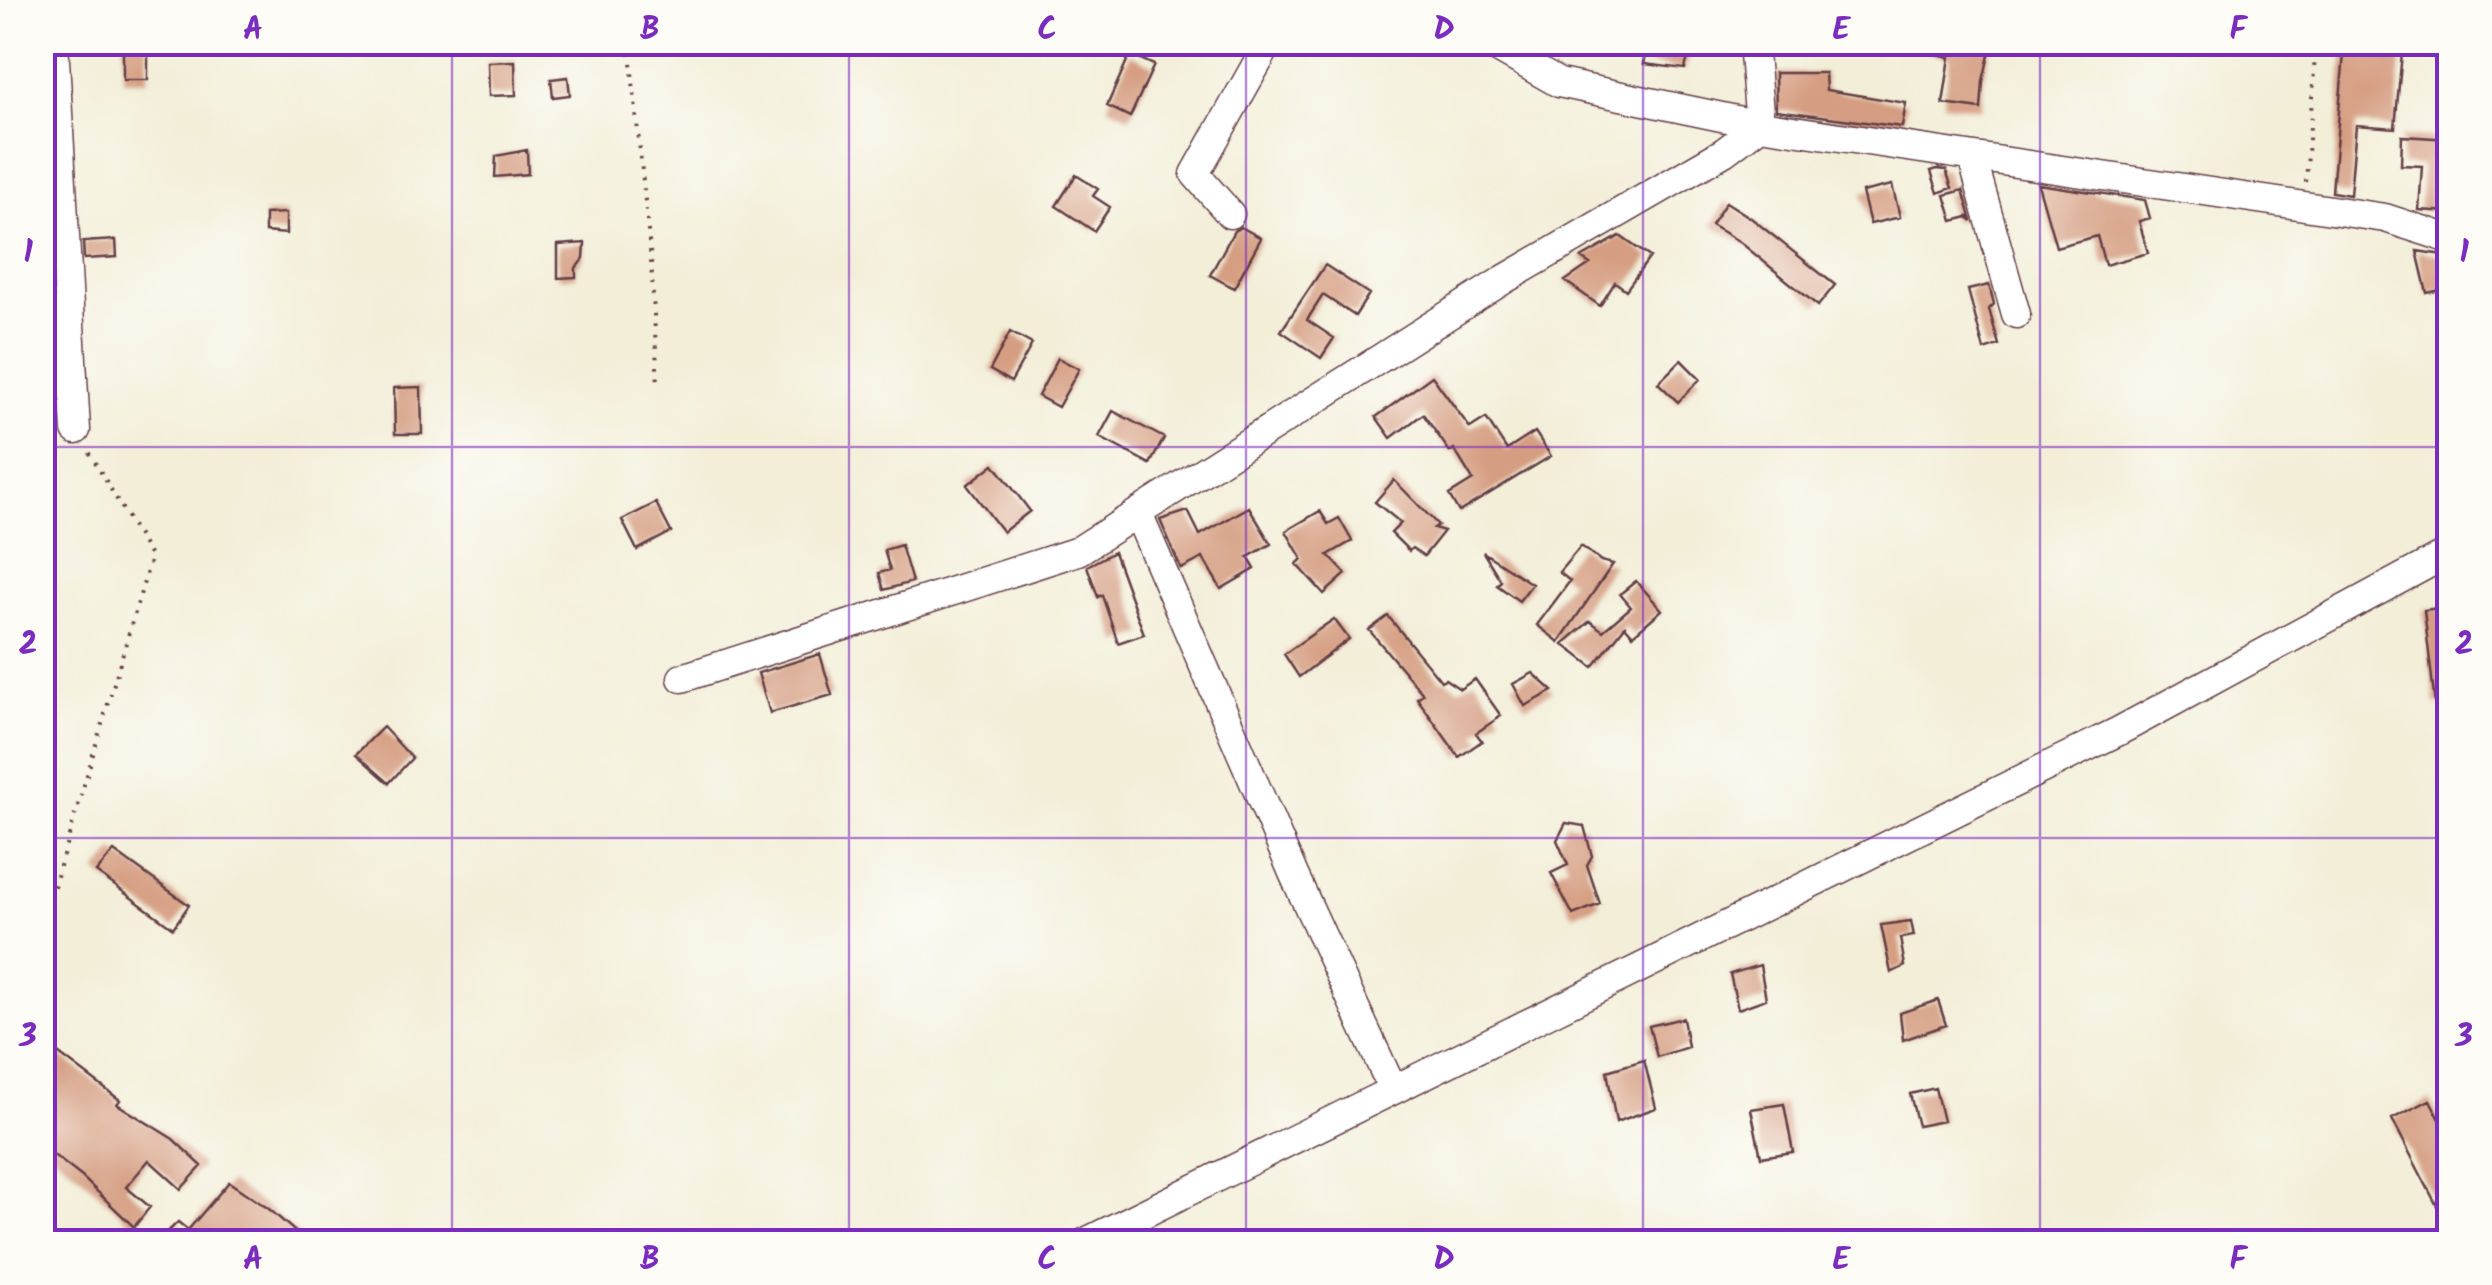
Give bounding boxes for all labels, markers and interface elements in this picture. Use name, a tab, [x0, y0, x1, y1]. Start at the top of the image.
text: A	[243, 5, 263, 56]
text: B	[640, 5, 660, 56]
text: C	[1037, 5, 1057, 56]
text: D	[1433, 5, 1455, 56]
text: E	[1832, 5, 1851, 56]
text: F	[2229, 5, 2248, 56]
text: 1	[23, 228, 33, 279]
text: 1	[2459, 228, 2469, 279]
text: 2	[19, 620, 37, 671]
text: 2	[2455, 620, 2473, 671]
text: 3	[18, 1012, 37, 1063]
text: 3	[2454, 1012, 2473, 1063]
text: A	[243, 1235, 263, 1285]
text: B	[640, 1235, 660, 1285]
text: C	[1037, 1235, 1057, 1285]
text: D	[1433, 1235, 1455, 1285]
text: E	[1832, 1235, 1851, 1285]
text: F	[2229, 1235, 2248, 1285]

